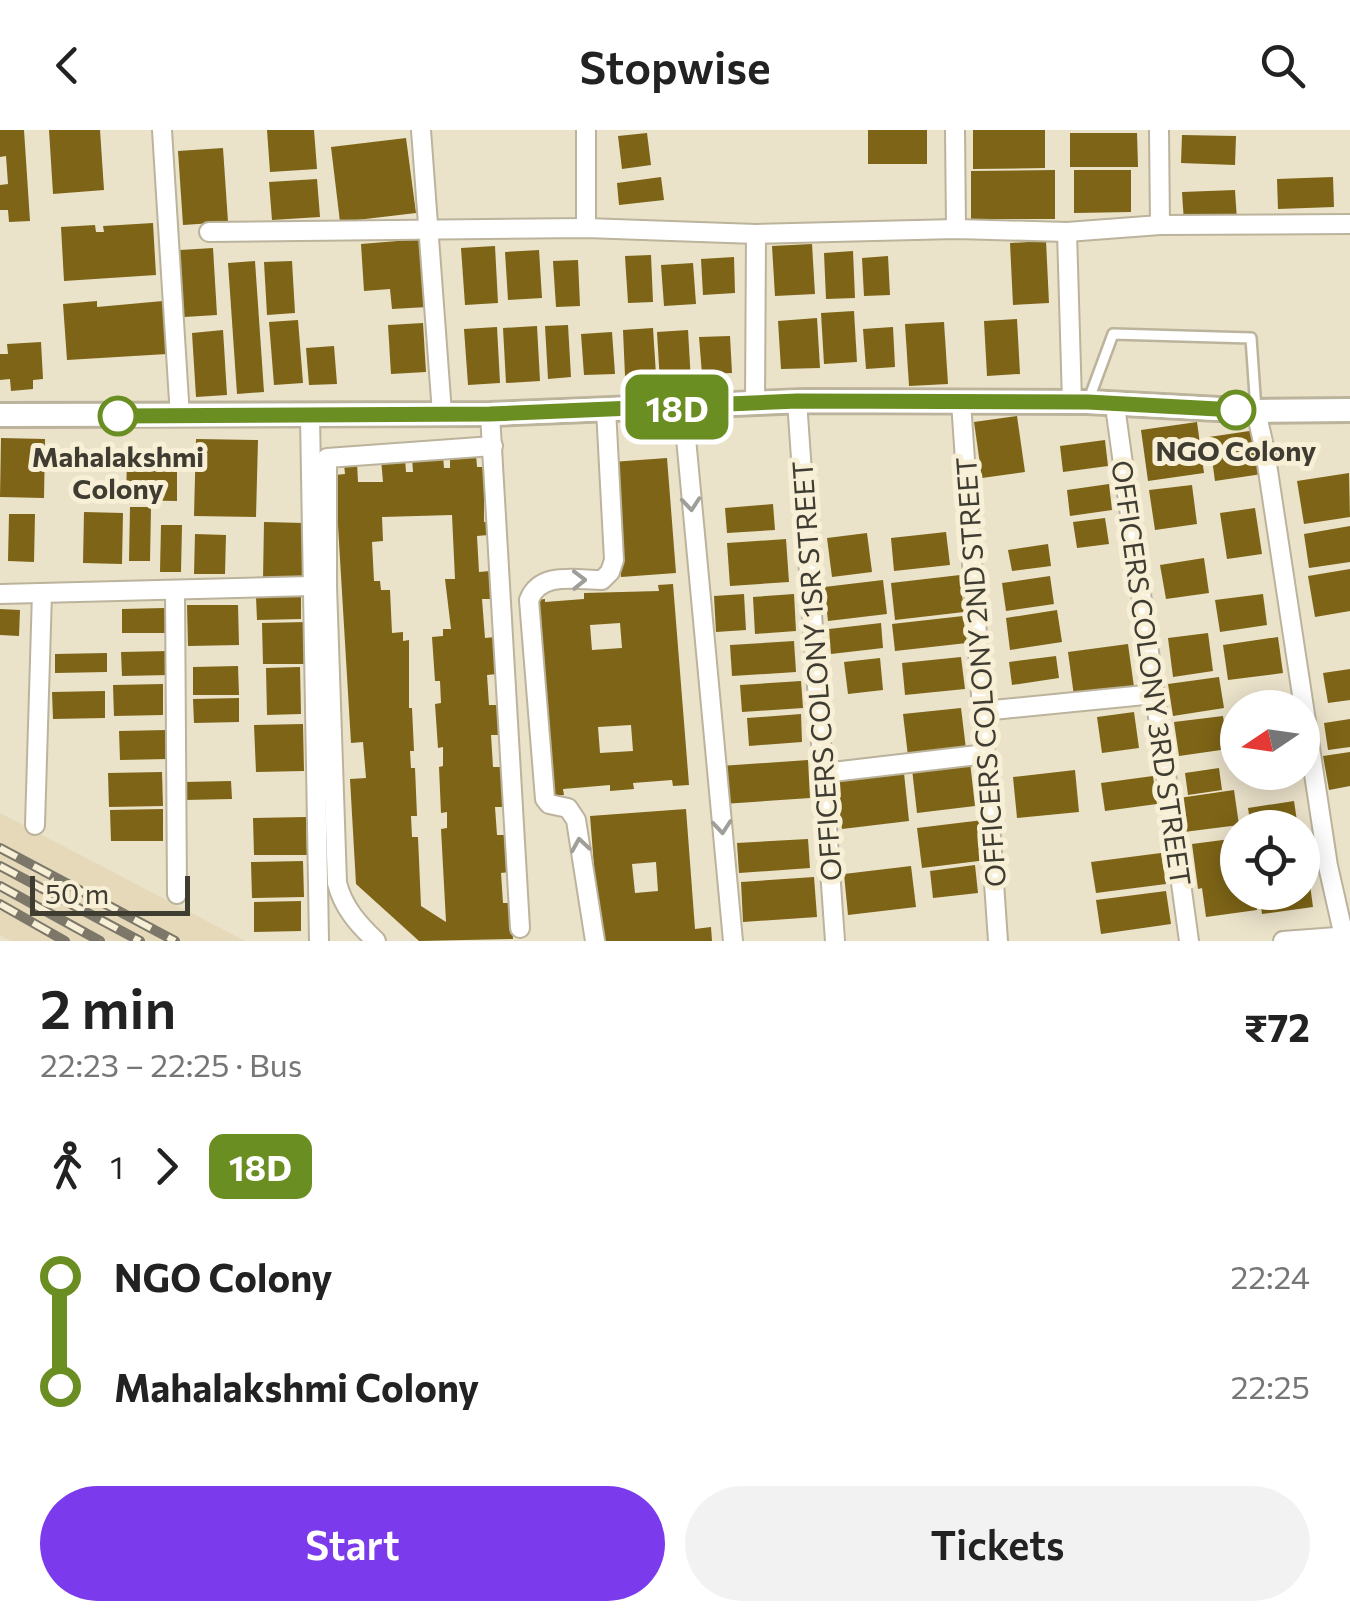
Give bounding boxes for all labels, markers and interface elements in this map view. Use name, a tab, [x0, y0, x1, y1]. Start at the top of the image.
icon: back	[40, 38, 95, 93]
text: Stopwise	[579, 38, 771, 93]
icon: search	[1255, 38, 1310, 93]
line badge: 18D	[620, 374, 734, 440]
text: 18D	[645, 386, 709, 429]
marker: NGO Colony	[1217, 391, 1255, 429]
marker: Mahalakshmi Colony	[99, 397, 137, 435]
place label: NGO Colony	[1156, 433, 1316, 467]
place label: Mahalakshmi Colony	[32, 439, 204, 505]
street label: OFFICERS COLONY 2ND STREET	[948, 456, 1012, 888]
street label: OFFICERS COLONY 3RD STREET	[1105, 458, 1199, 888]
street label: OFFICERS COLONY 1SR STREET	[784, 460, 848, 882]
one-way arrow	[679, 496, 701, 512]
one-way arrow	[572, 569, 587, 591]
north arrow	[1220, 690, 1320, 790]
map controls	[1220, 690, 1320, 910]
button: locate	[1220, 810, 1320, 910]
one-way arrow	[710, 819, 732, 835]
one-way arrow	[570, 836, 591, 853]
scale bar	[30, 871, 190, 916]
text: 50 m	[45, 876, 109, 910]
text: 2 min	[40, 973, 176, 1040]
text: ₹72	[1244, 1003, 1310, 1050]
text: 22:23 – 22:25 · Bus	[40, 1044, 302, 1084]
icon: walk	[40, 1139, 95, 1194]
icon: forward	[139, 1139, 194, 1194]
text: 18D	[229, 1145, 292, 1188]
text: 1	[110, 1146, 124, 1186]
text: NGO Colony	[114, 1253, 332, 1300]
text: 22:24	[1231, 1256, 1310, 1296]
text: Mahalakshmi Colony	[114, 1363, 479, 1410]
text: 22:25	[1231, 1366, 1310, 1406]
button: Start	[40, 1486, 665, 1601]
button: Tickets	[685, 1486, 1310, 1601]

